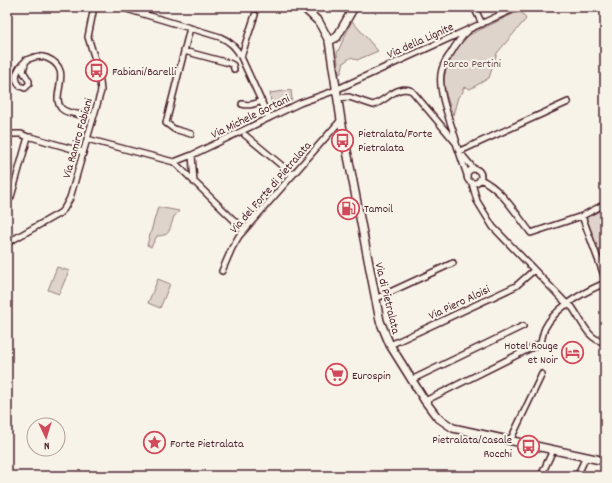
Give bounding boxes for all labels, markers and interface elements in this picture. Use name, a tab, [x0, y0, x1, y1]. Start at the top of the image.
street label: Via della Lignite	[385, 19, 457, 64]
park label: Parco Pertini	[443, 56, 501, 73]
bus stop icon: Fabiani/Barelli	[83, 58, 109, 84]
place label: Fabiani/Barelli	[112, 64, 176, 81]
street label: Via Michele Gortani	[208, 91, 293, 144]
street label: Via Ramiro Fabiani	[59, 96, 98, 180]
place label: Pietralata/Forte Pietralata	[358, 126, 432, 157]
bus stop icon: Pietralata/Forte Pietralata	[330, 127, 356, 153]
street label: Via del Forte di Pietralata	[226, 138, 316, 238]
fuel station icon: Tamoil	[335, 195, 361, 221]
place label: Tamoil	[364, 201, 393, 218]
street label: Via di Pietralata	[369, 261, 404, 336]
street label: Via Piero Aloisi	[426, 282, 493, 325]
place label: Hotel Rouge et Noir	[504, 338, 559, 369]
hotel icon: Hotel Rouge et Noir	[560, 339, 586, 365]
supermarket icon: Eurospin	[324, 362, 350, 388]
place label: Eurospin	[352, 368, 391, 385]
north arrow	[26, 417, 66, 457]
place icon: Forte Pietralata	[141, 430, 167, 456]
place label: Pietralata/Casale Rocchi	[432, 432, 512, 463]
bus stop icon: Pietralata/Casale Rocchi	[515, 433, 541, 459]
place label: Forte Pietralata	[170, 436, 244, 453]
text: N	[43, 437, 50, 453]

